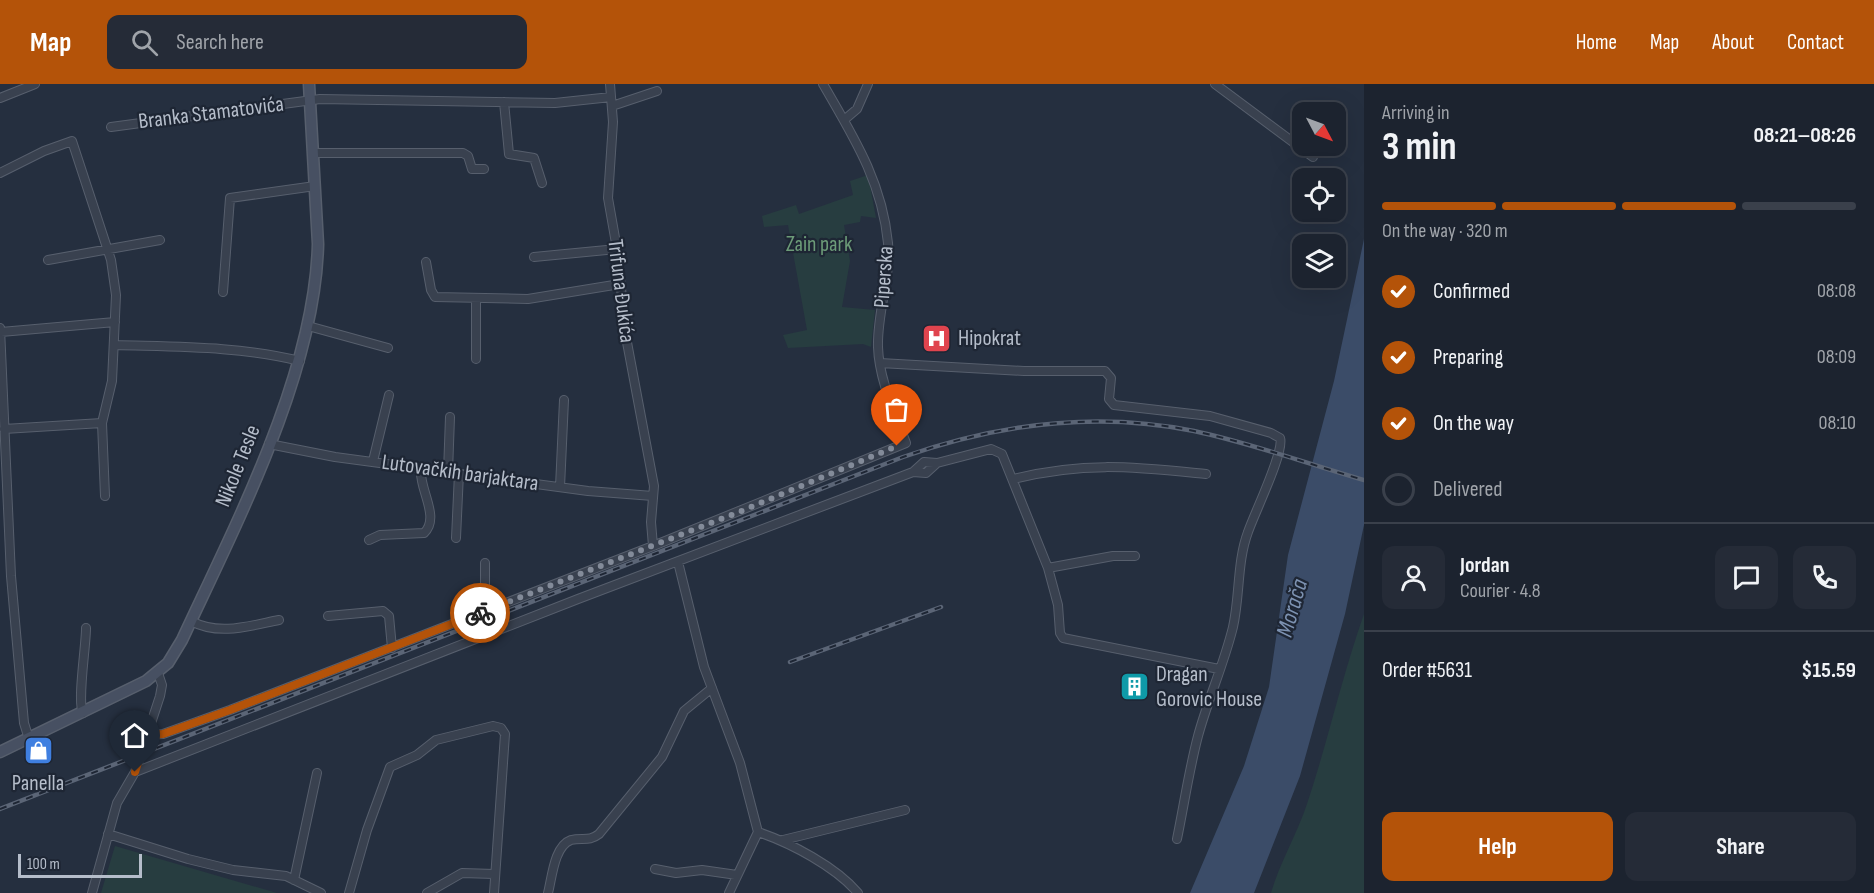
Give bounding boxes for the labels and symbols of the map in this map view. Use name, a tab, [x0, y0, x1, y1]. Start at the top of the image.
street label: Branka Stamatovića	[137, 91, 285, 135]
north arrow	[1292, 102, 1346, 156]
park label: Zain park	[786, 231, 853, 258]
street label: Trifuna Đukića	[601, 238, 641, 344]
street label: Piperska	[868, 245, 900, 309]
hospital icon: Hipokrat	[921, 322, 953, 354]
place label: Hipokrat	[958, 325, 1021, 352]
pin	[871, 384, 922, 446]
street label: Nikole Tesle	[209, 421, 267, 511]
street label: Lutovačkih barjaktara	[380, 449, 540, 497]
water label: Morača	[1270, 575, 1314, 640]
courier	[450, 583, 510, 643]
place label: Dragan Gorovic House	[1156, 661, 1262, 713]
building icon: Dragan Gorovic House	[1119, 671, 1151, 703]
pin	[109, 710, 160, 772]
shop icon: Panella	[22, 735, 54, 767]
place label: Panella	[12, 770, 64, 797]
scale bar	[18, 851, 142, 878]

